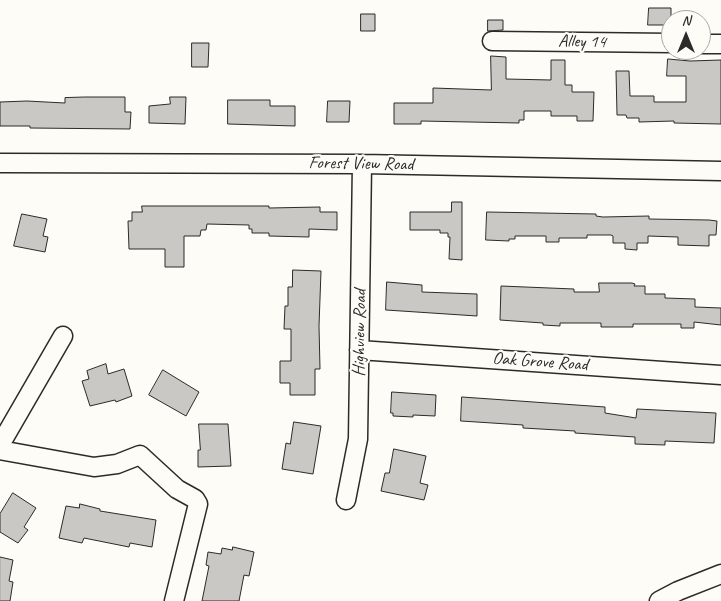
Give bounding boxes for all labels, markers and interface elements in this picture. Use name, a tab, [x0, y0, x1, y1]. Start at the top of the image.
north arrow	[661, 10, 711, 60]
text: N	[682, 12, 690, 29]
street label: Alley 14	[558, 31, 606, 53]
street label: Forest View Road	[308, 152, 414, 176]
street label: Highview Road	[348, 289, 372, 377]
street label: Oak Grove Road	[492, 348, 588, 376]

